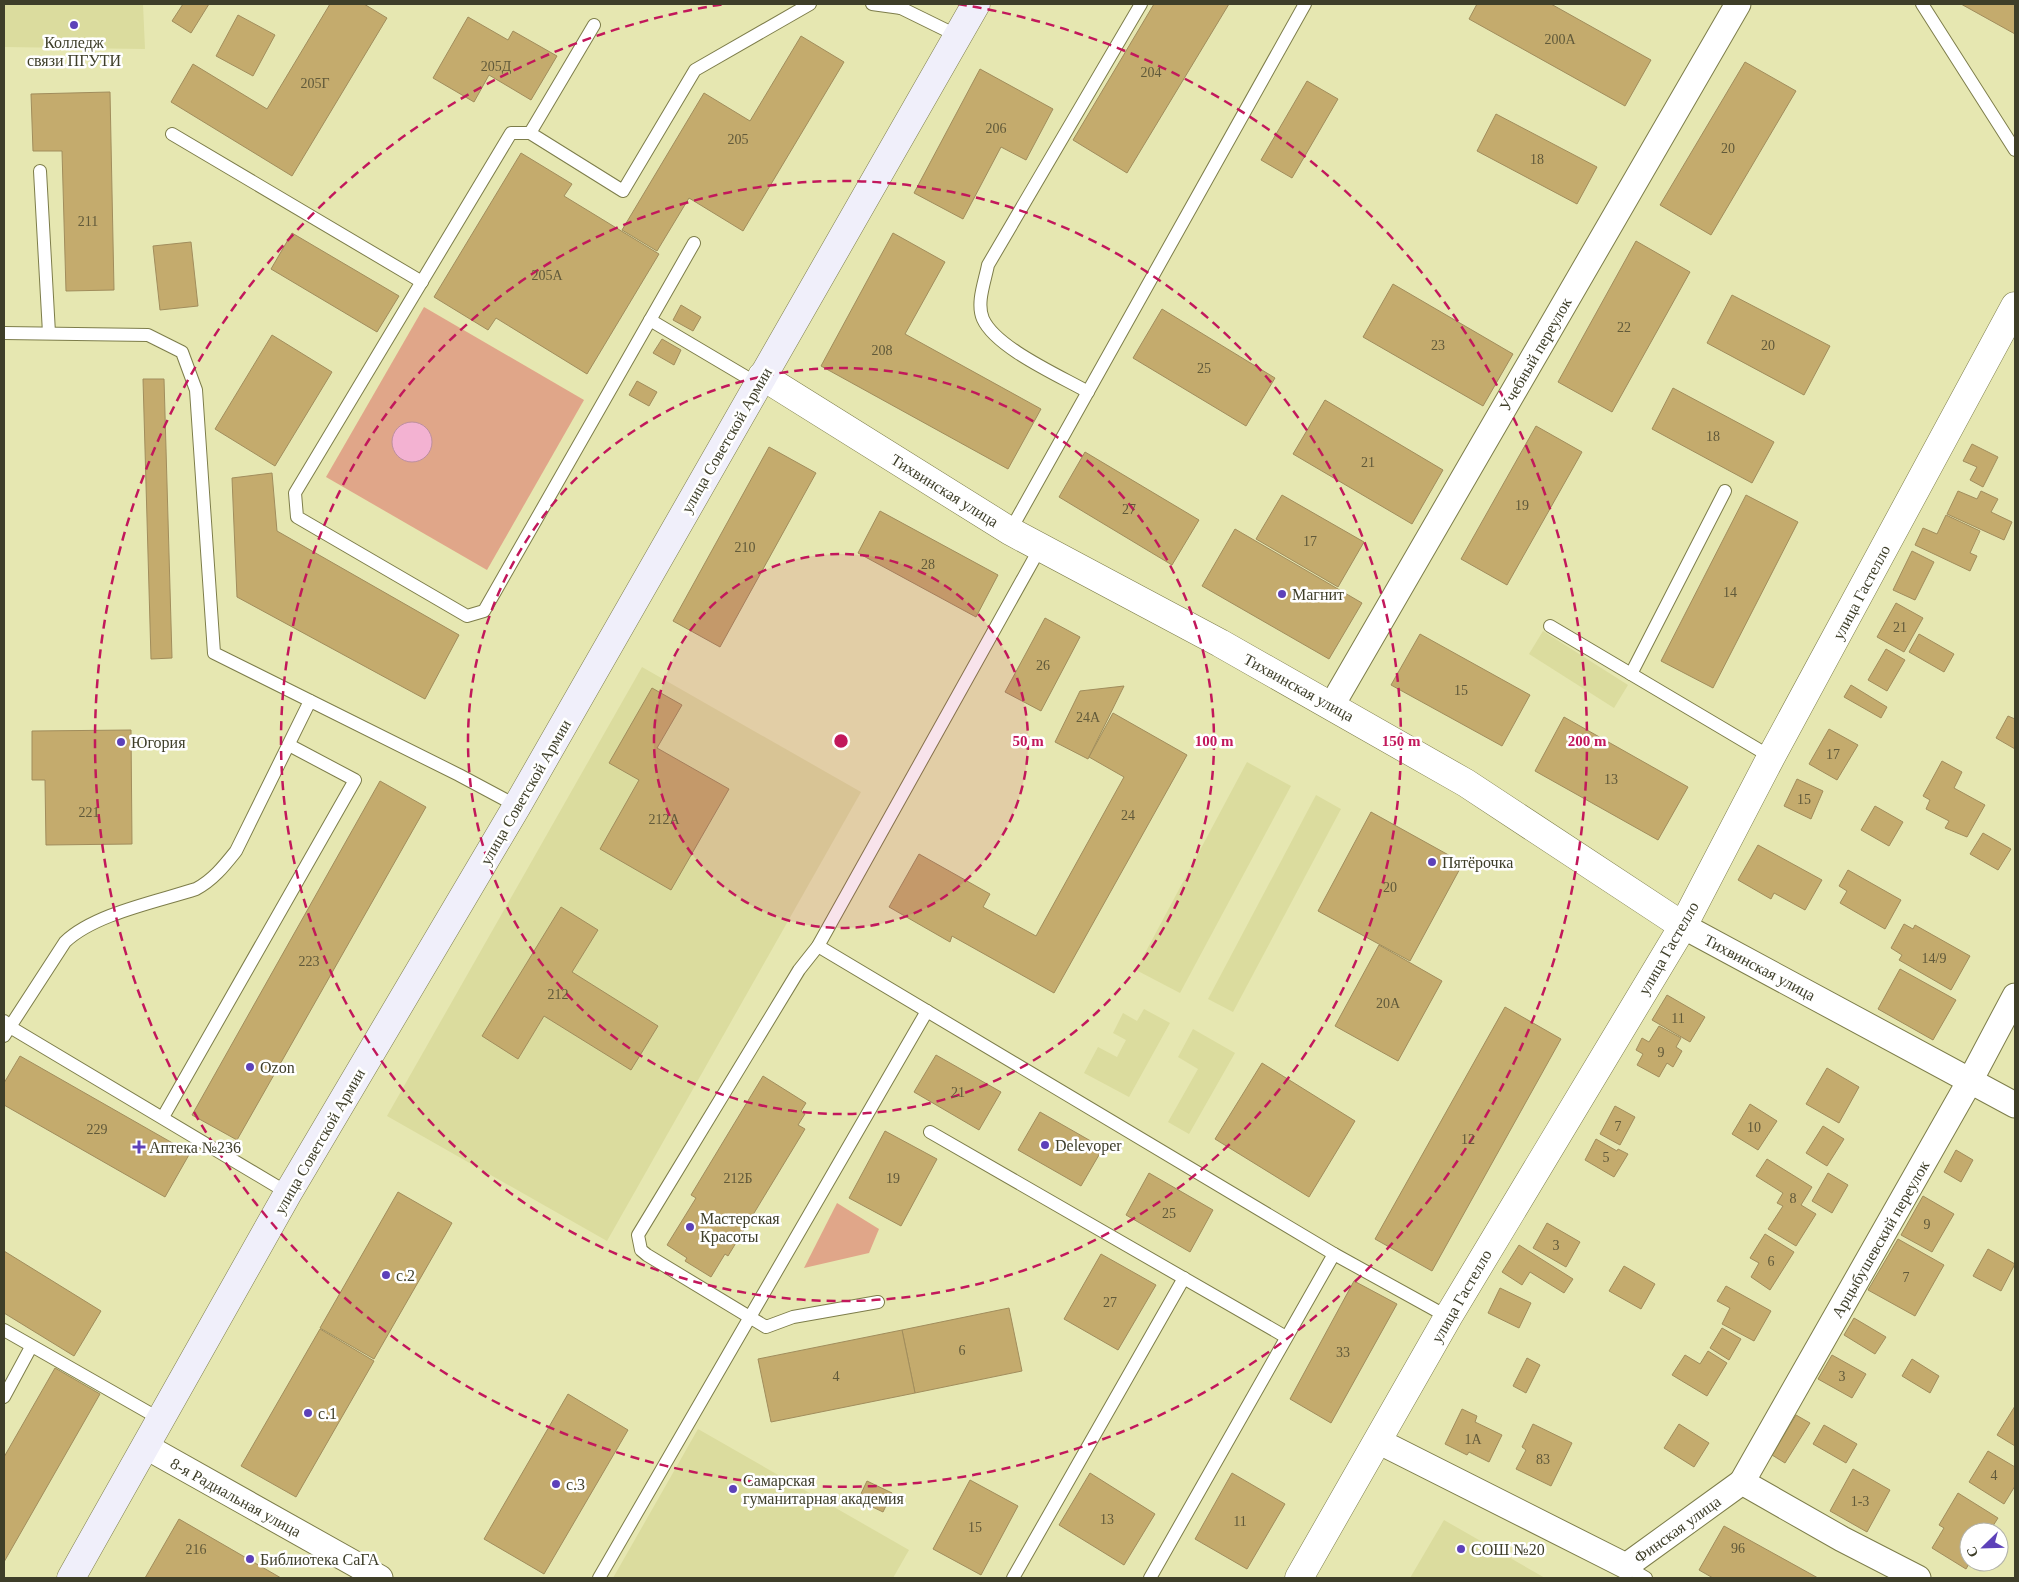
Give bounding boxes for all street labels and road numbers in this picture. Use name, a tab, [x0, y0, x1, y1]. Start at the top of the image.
street label: Учебный переулок	[1496, 294, 1576, 414]
street label: улица Советской Армии	[678, 364, 776, 517]
street label: Тихвинская улица	[887, 451, 1001, 531]
street label: улица Гастелло	[1829, 542, 1894, 643]
street label: Тихвинская улица	[1240, 650, 1357, 726]
street label: улица Советской Армии	[477, 716, 575, 869]
street label: улица Гастелло	[1635, 899, 1703, 998]
street label: Тихвинская улица	[1701, 931, 1818, 1005]
street label: улица Советской Армии	[271, 1065, 369, 1218]
street label: Арцыбушевский переулок	[1828, 1157, 1933, 1321]
street label: улица Гастелло	[1428, 1247, 1496, 1346]
street label: 8-я Радиальная улица	[167, 1455, 304, 1541]
street label: Финская улица	[1631, 1492, 1724, 1567]

